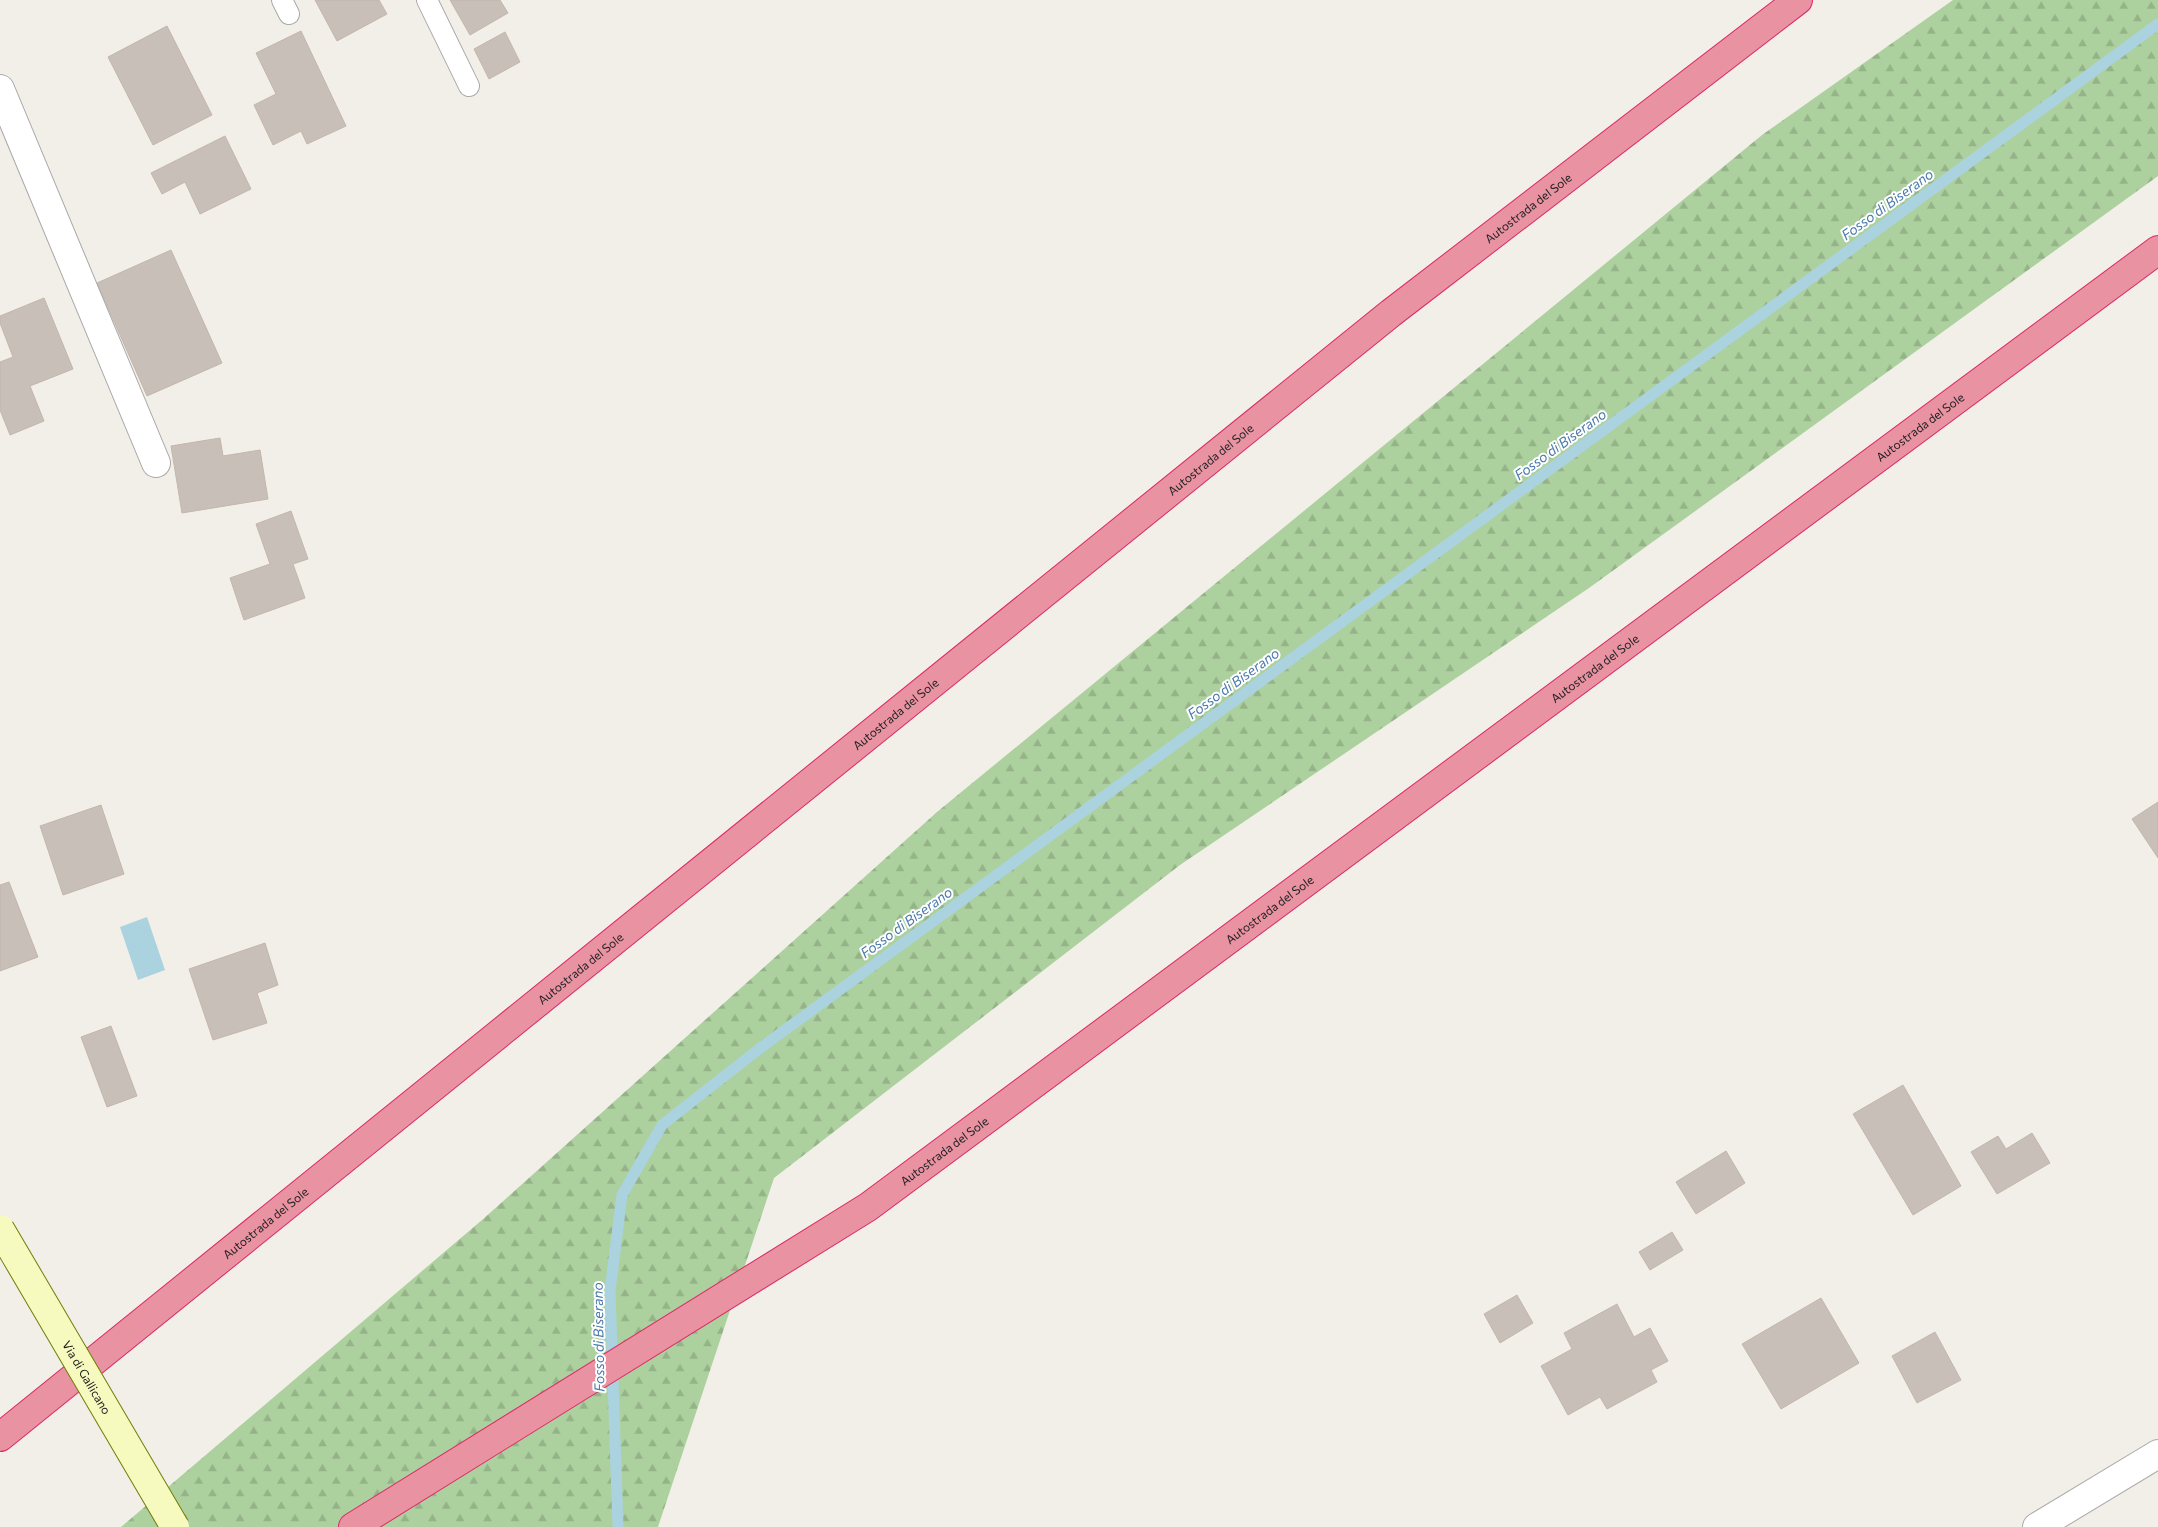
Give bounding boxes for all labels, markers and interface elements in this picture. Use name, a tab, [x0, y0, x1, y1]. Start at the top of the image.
water label: Fosso di Biserano	[1838, 165, 1936, 243]
street label: Autostrada del Sole	[1482, 170, 1574, 246]
street label: Autostrada del Sole	[1873, 390, 1967, 464]
water label: Fosso di Biserano	[1511, 405, 1609, 483]
street label: Autostrada del Sole	[1165, 420, 1256, 498]
street label: Autostrada del Sole	[1548, 631, 1641, 705]
water label: Fosso di Biserano	[1184, 644, 1282, 722]
street label: Autostrada del Sole	[850, 675, 941, 752]
street label: Autostrada del Sole	[1223, 872, 1316, 946]
water label: Fosso di Biserano	[857, 883, 955, 961]
street label: Autostrada del Sole	[535, 929, 626, 1007]
street label: Autostrada del Sole	[897, 1113, 991, 1188]
street label: Autostrada del Sole	[220, 1184, 311, 1261]
water label: Fosso di Biserano	[589, 1282, 607, 1392]
street label: Via di Gallicano	[60, 1338, 114, 1417]

